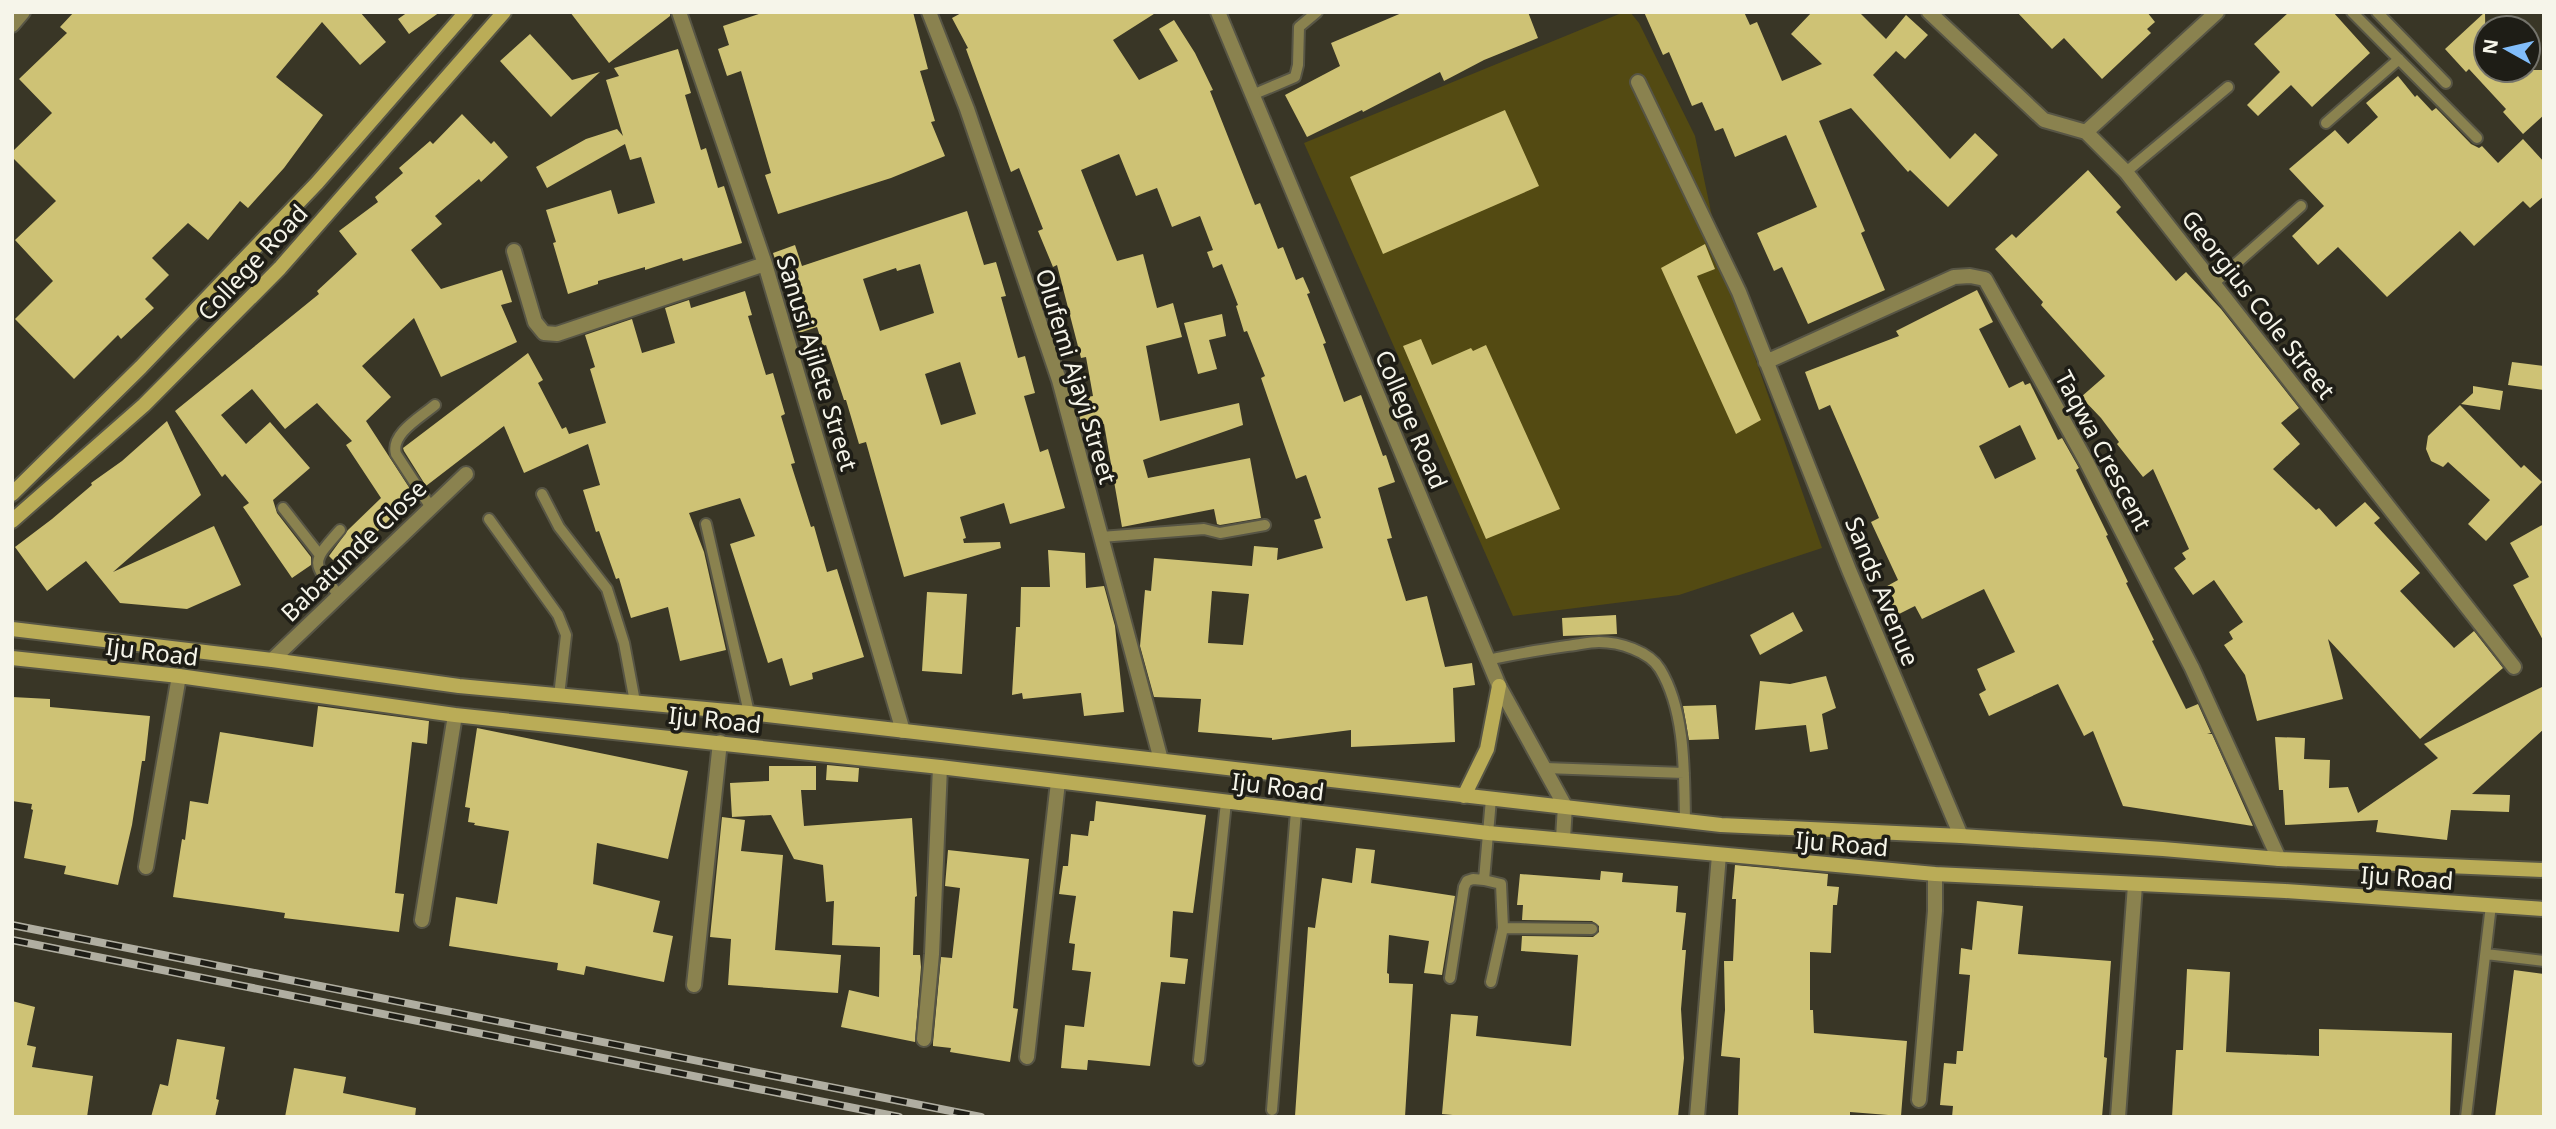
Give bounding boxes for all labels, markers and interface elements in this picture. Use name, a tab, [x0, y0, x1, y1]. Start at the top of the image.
north arrow	[2472, 14, 2542, 84]
text: N	[2476, 37, 2504, 56]
street label: College Road	[190, 197, 314, 327]
street label: Georgius Cole Street	[2175, 203, 2343, 406]
street label: Sanusi Ajilete Street	[770, 251, 866, 475]
street label: Olufemi Ajayi Street	[1029, 264, 1125, 488]
street label: College Road	[1368, 345, 1456, 493]
street label: Taqwa Crescent	[2048, 364, 2160, 536]
street label: Babatunde Close	[273, 472, 433, 628]
street label: Sands Avenue	[1838, 511, 1928, 671]
street label: Iju Road	[104, 629, 200, 673]
street label: Iju Road	[667, 698, 763, 740]
street label: Iju Road	[1230, 764, 1326, 808]
street label: Iju Road	[1794, 823, 1890, 863]
street label: Iju Road	[2359, 857, 2455, 897]

